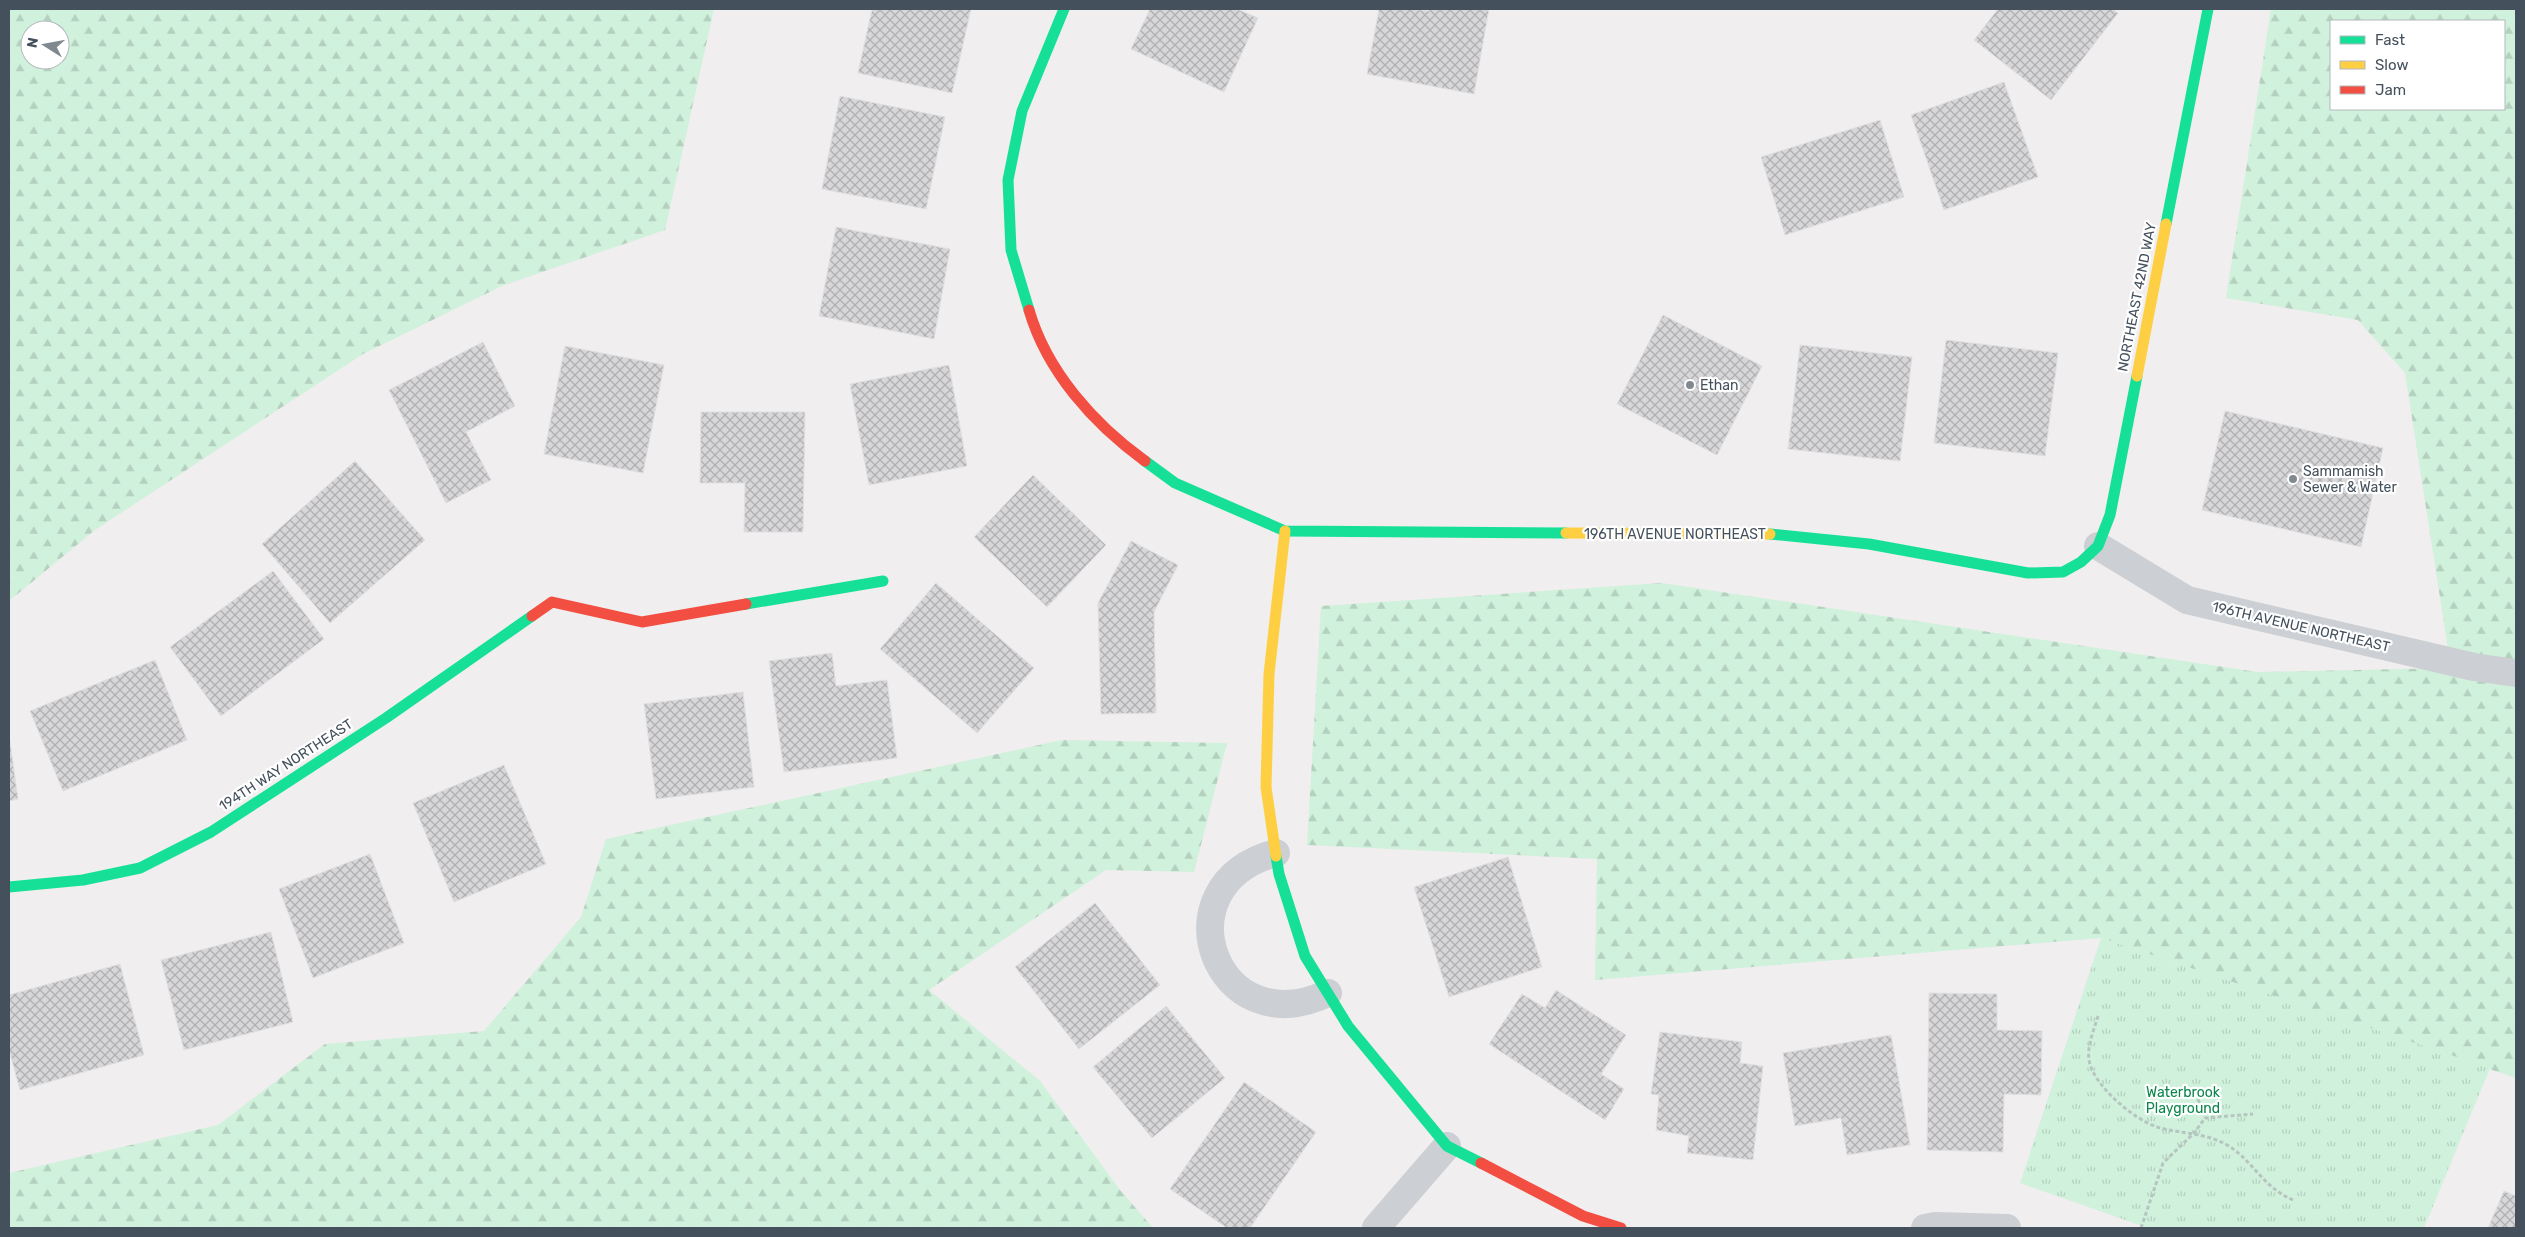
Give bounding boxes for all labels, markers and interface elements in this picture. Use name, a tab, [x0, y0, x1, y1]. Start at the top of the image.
north arrow	[20, 20, 70, 70]
legend	[2330, 20, 2505, 110]
text: Fast	[2375, 31, 2405, 49]
text: N	[23, 36, 42, 49]
text: Slow	[2375, 56, 2408, 74]
text: Jam	[2375, 81, 2406, 99]
street label: NORTHEAST 42ND WAY	[2114, 221, 2160, 373]
place label: Ethan	[1700, 377, 1739, 394]
marker: Ethan	[1684, 379, 1696, 391]
place label: Sammamish Sewer & Water	[2303, 463, 2397, 496]
marker: Sammamish Sewer & Water	[2287, 473, 2299, 485]
street label: 196TH AVENUE NORTHEAST	[1584, 526, 1766, 543]
street label: 196TH AVENUE NORTHEAST	[2211, 598, 2391, 656]
street label: 194TH WAY NORTHEAST	[216, 715, 356, 815]
park label: Waterbrook Playground	[2146, 1084, 2221, 1117]

